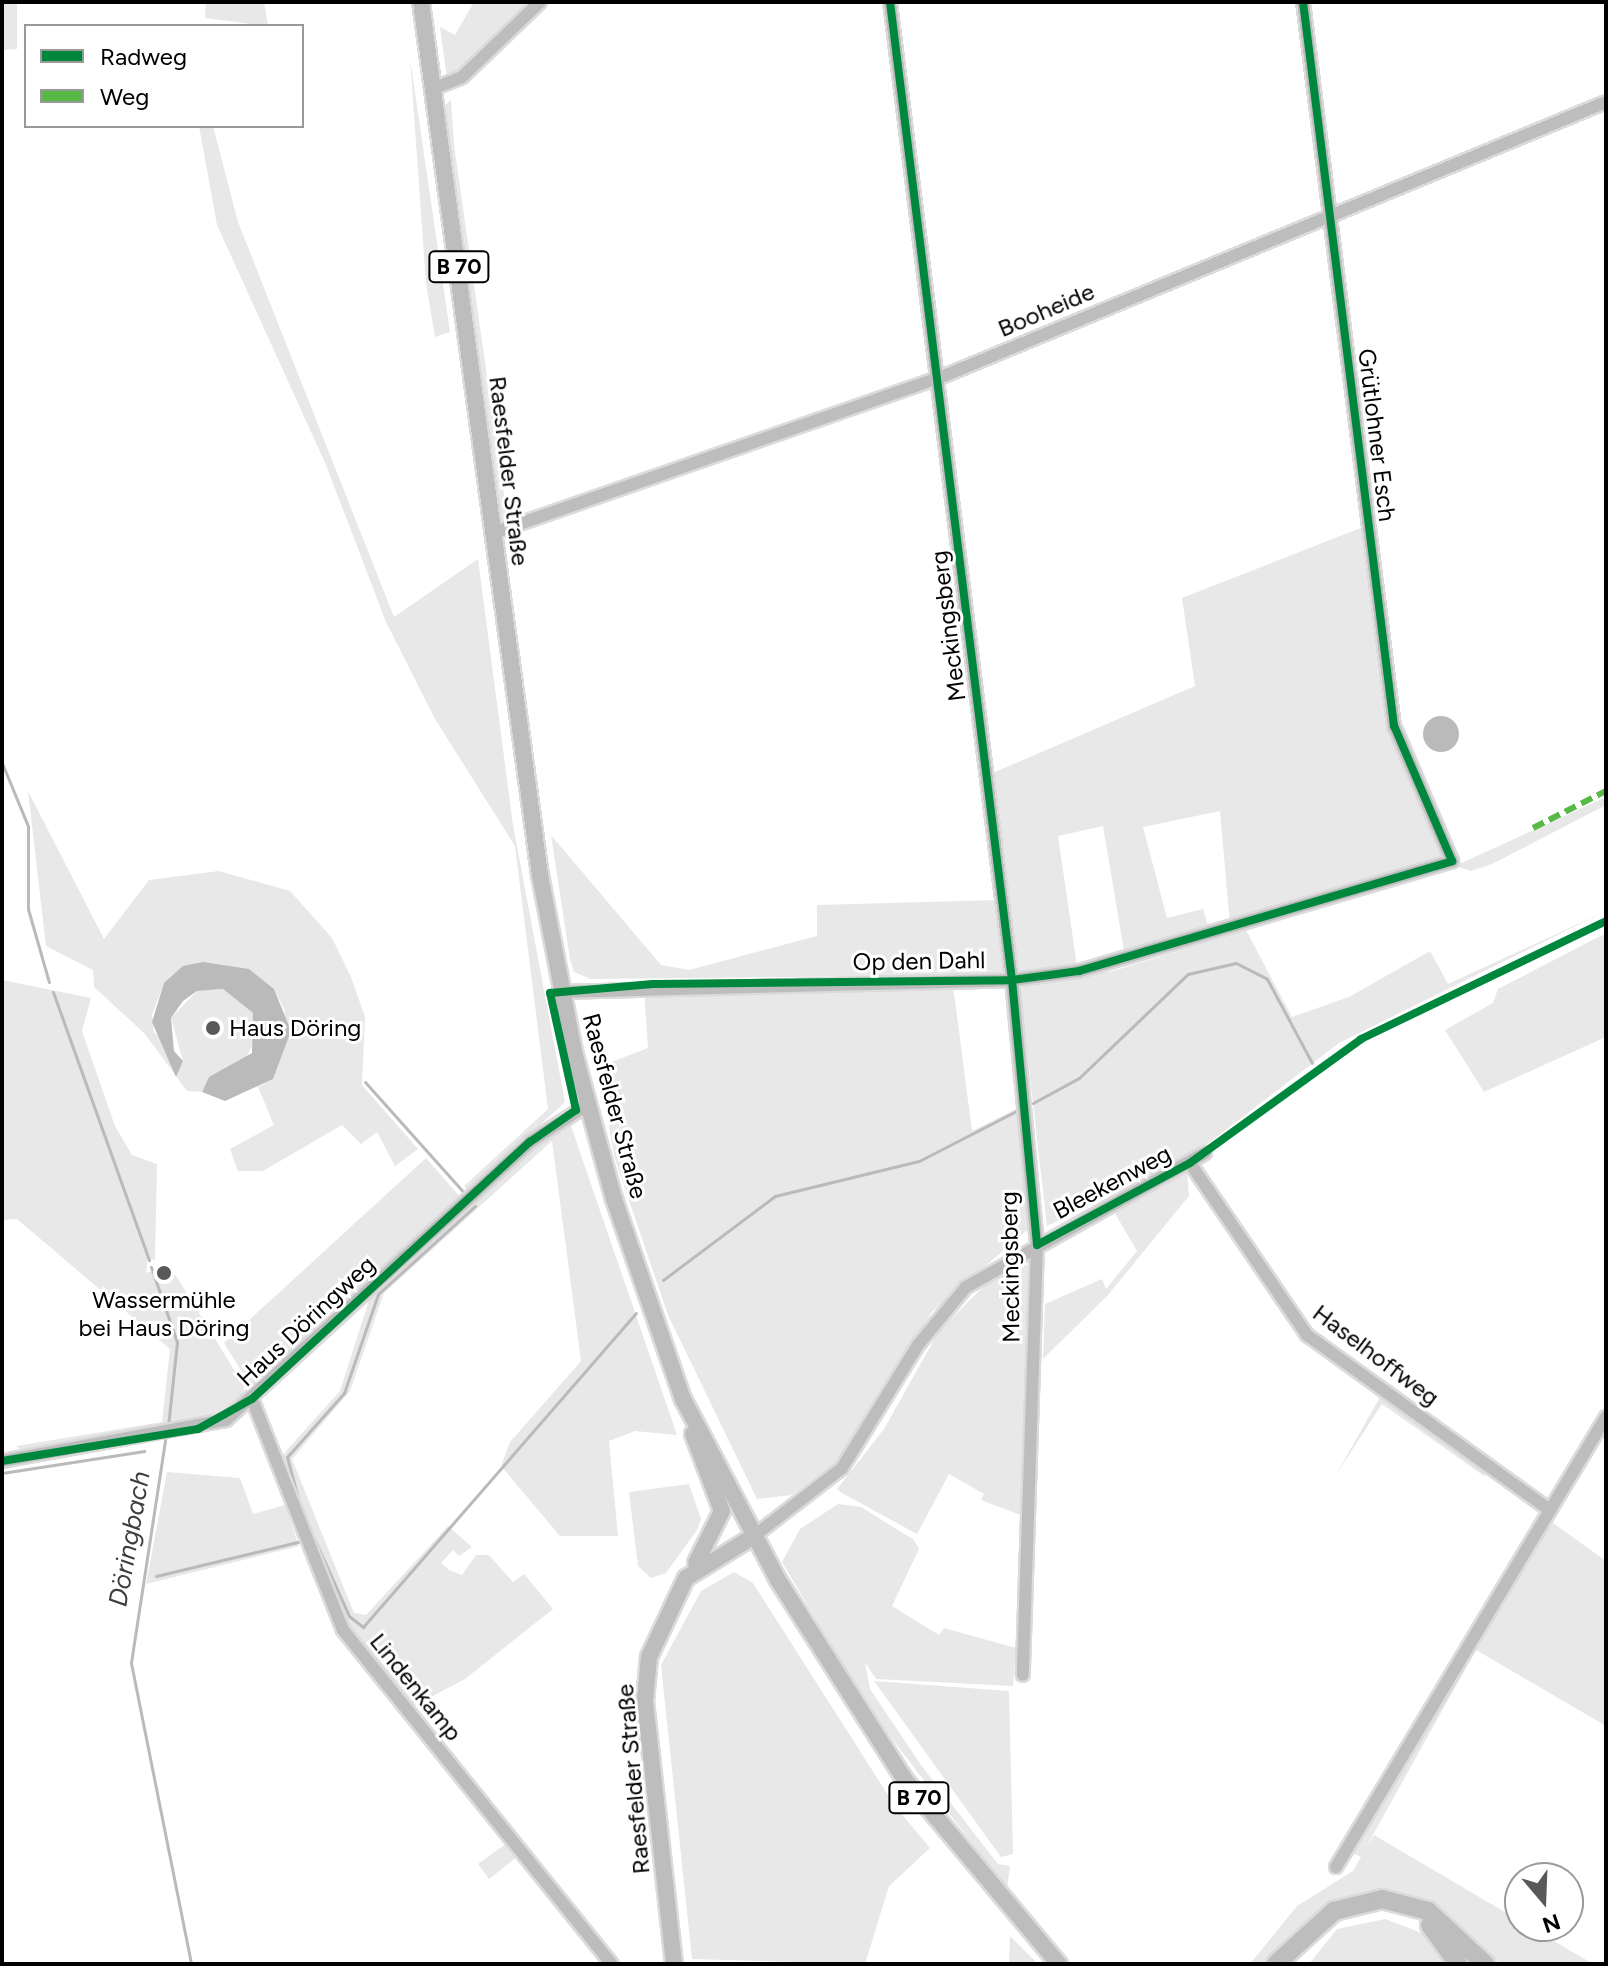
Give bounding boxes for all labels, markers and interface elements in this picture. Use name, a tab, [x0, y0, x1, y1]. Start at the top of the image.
legend	[24, 24, 304, 128]
text: Radweg	[100, 42, 187, 71]
text: Weg	[100, 82, 149, 111]
road number: B 70	[427, 249, 491, 285]
street label: Booheide	[994, 277, 1098, 343]
street label: Grütlohner Esch	[1352, 347, 1402, 523]
street label: Raesfelder Straße	[483, 375, 535, 567]
street label: Meckingsberg	[924, 549, 972, 703]
street label: Op den Dahl	[852, 945, 986, 977]
street label: Raesfelder Straße	[576, 1010, 654, 1202]
place label: Haus Döring	[229, 1014, 361, 1042]
marker: Haus Döring	[204, 1019, 222, 1037]
street label: Bleekenweg	[1048, 1139, 1176, 1225]
street label: Meckingsberg	[994, 1191, 1026, 1343]
street label: Haus Döringweg	[231, 1250, 381, 1392]
marker: Wassermühle bei Haus Döring	[155, 1264, 173, 1282]
place label: Wassermühle bei Haus Döring	[78, 1286, 250, 1342]
street label: Haselhoffweg	[1307, 1298, 1445, 1412]
water label: Döringbach	[103, 1469, 157, 1609]
street label: Lindenkamp	[364, 1627, 468, 1747]
street label: Raesfelder Straße	[610, 1683, 656, 1875]
road number: B 70	[887, 1780, 951, 1816]
north arrow	[1504, 1862, 1584, 1942]
text: N	[1539, 1908, 1564, 1939]

